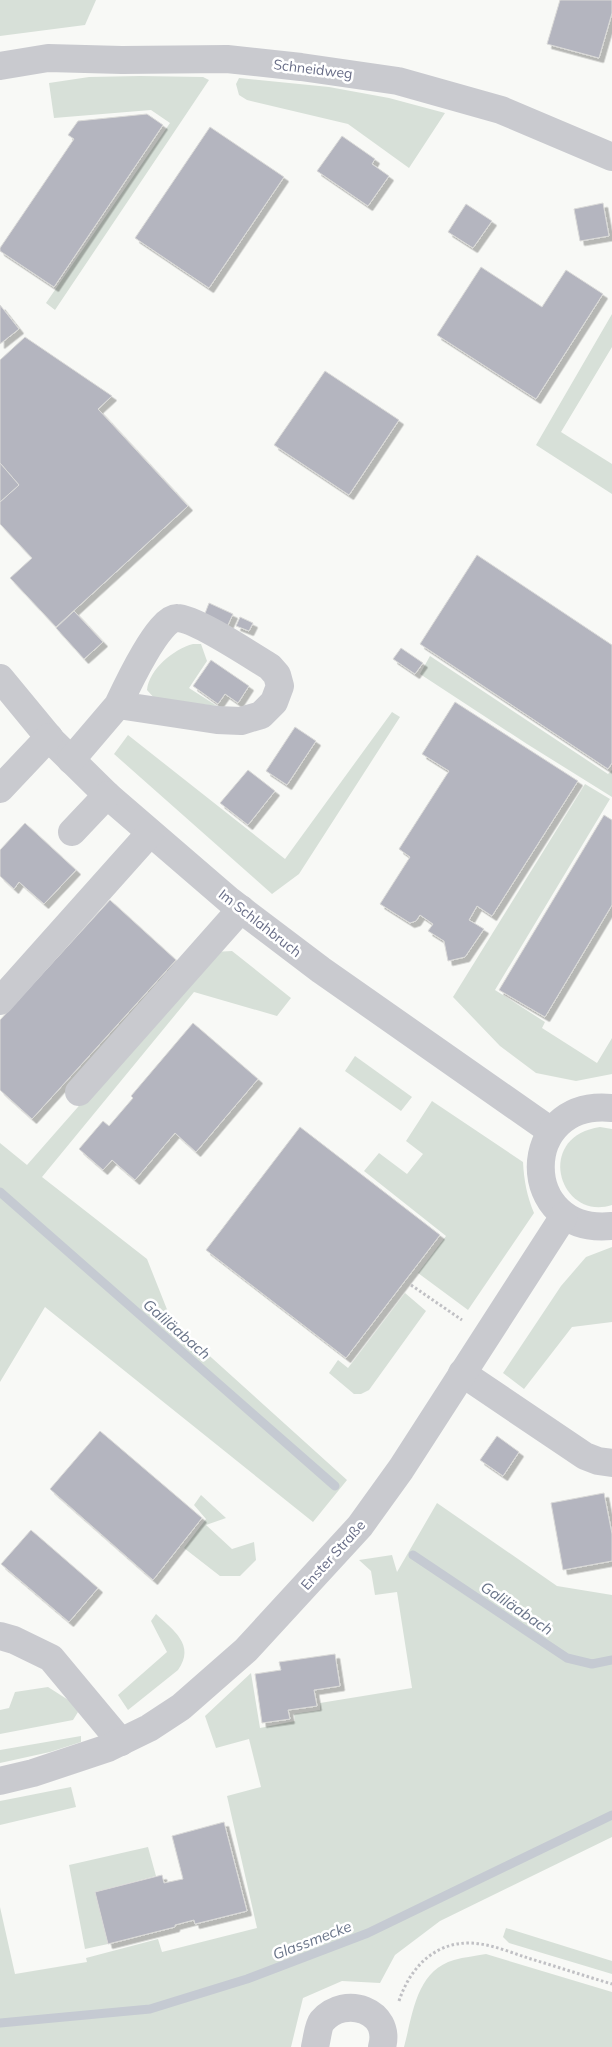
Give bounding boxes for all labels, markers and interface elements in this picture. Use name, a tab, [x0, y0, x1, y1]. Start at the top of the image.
street label: Schneidweg	[272, 55, 354, 83]
street label: Im Schlahbruch	[215, 885, 305, 961]
water label: Galiläabach	[139, 1295, 215, 1363]
street label: Enster Straße	[297, 1516, 369, 1594]
water label: Galiläabach	[477, 1577, 557, 1639]
water label: Glassmecke	[270, 1916, 354, 1964]

